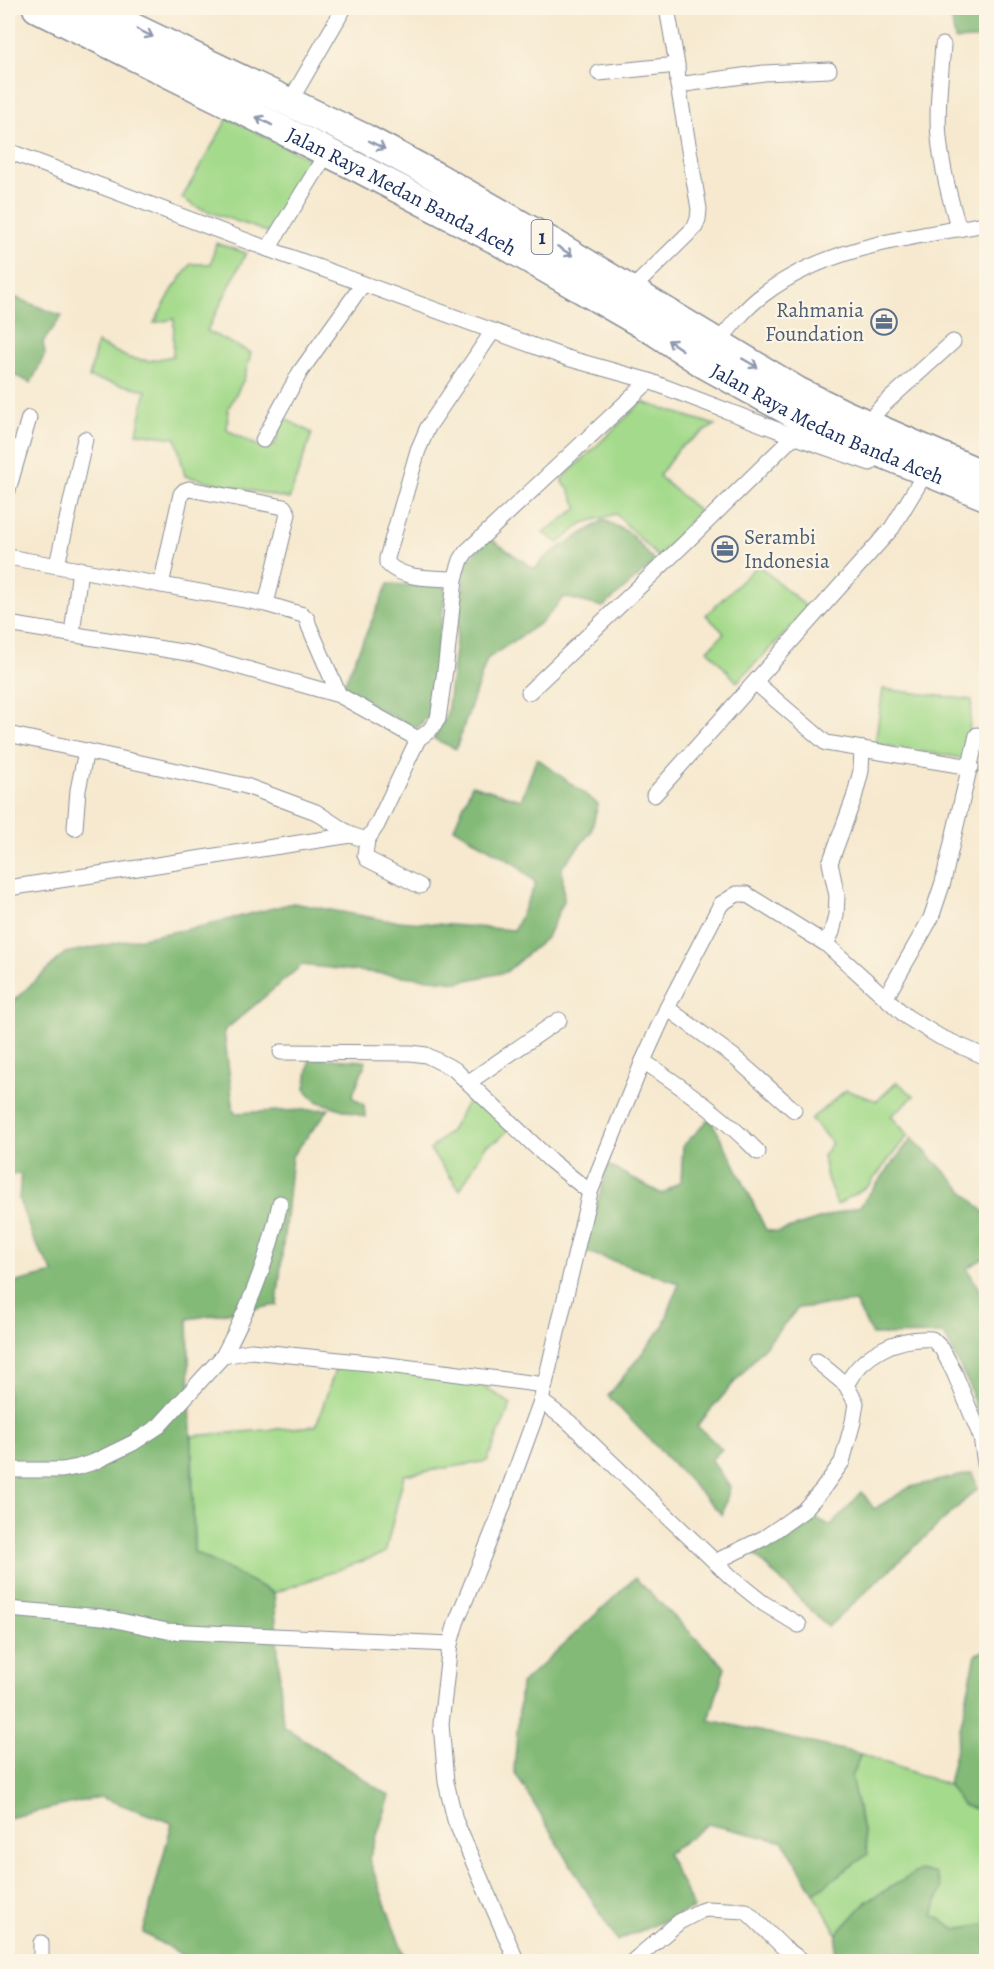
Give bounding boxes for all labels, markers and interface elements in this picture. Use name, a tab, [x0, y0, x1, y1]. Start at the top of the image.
one-way arrow	[135, 27, 153, 39]
one-way arrow	[256, 114, 274, 126]
street label: Jalan Raya Medan Banda Aceh	[282, 120, 522, 262]
one-way arrow	[368, 140, 386, 151]
road number: 1	[532, 220, 552, 254]
one-way arrow	[556, 246, 573, 258]
place label: Rahmania Foundation	[765, 296, 864, 348]
office icon: Rahmania Foundation	[869, 307, 899, 337]
one-way arrow	[667, 338, 684, 350]
street label: Jalan Raya Medan Banda Aceh	[706, 356, 948, 491]
one-way arrow	[741, 358, 758, 370]
place label: Serambi Indonesia	[744, 523, 830, 575]
office icon: Serambi Indonesia	[710, 534, 740, 564]

